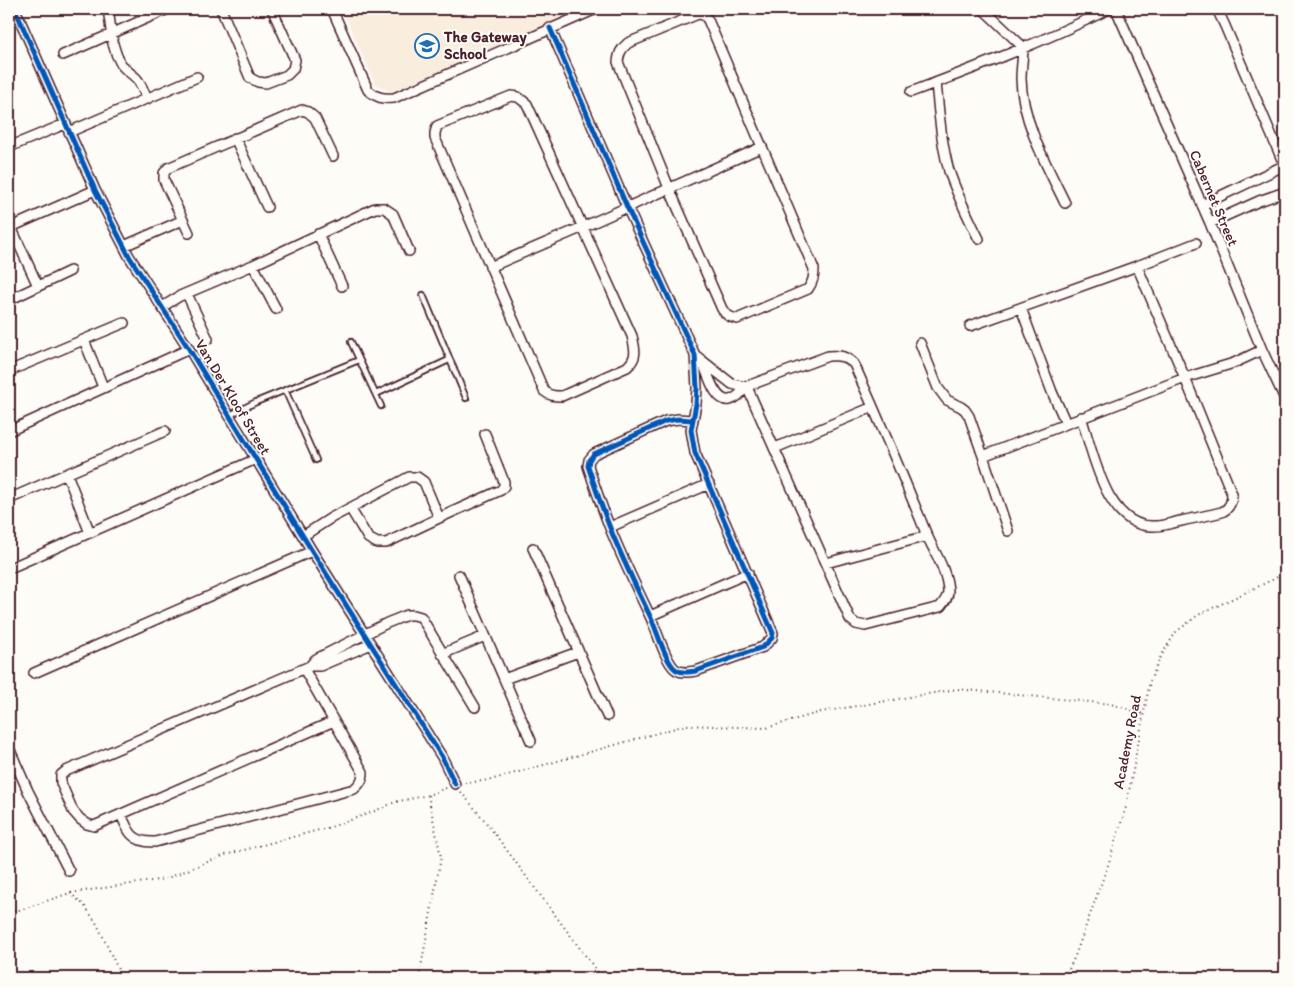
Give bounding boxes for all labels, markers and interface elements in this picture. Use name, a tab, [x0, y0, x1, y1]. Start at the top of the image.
place label: The Gateway School	[443, 28, 527, 63]
school or university icon: The Gateway School	[414, 33, 440, 59]
street label: Cabernet Street	[1186, 147, 1242, 249]
street label: Van Der Kloof Street	[191, 336, 275, 458]
street label: Academy Road	[1109, 694, 1145, 790]

